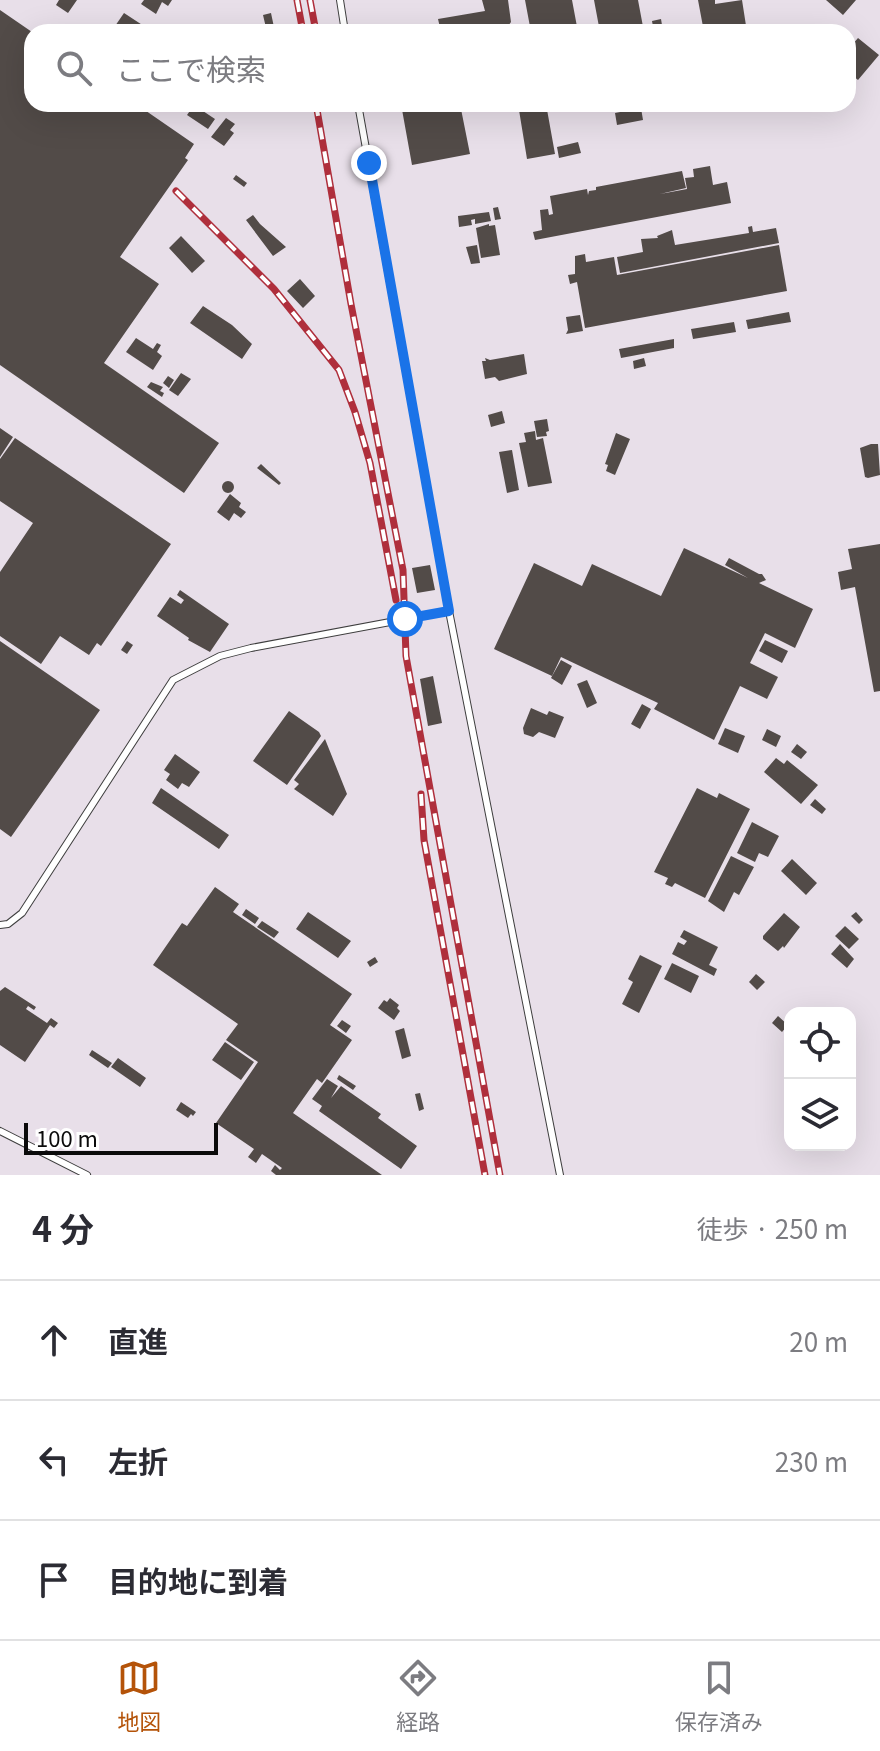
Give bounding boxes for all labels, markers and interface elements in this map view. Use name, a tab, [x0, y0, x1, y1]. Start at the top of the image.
search box	[24, 24, 856, 112]
icon: search	[52, 46, 96, 90]
text: ここで検索	[116, 46, 266, 90]
route end	[351, 145, 387, 181]
route start	[387, 601, 423, 637]
map controls	[784, 1007, 856, 1151]
button: locate	[784, 1007, 856, 1079]
button: layers	[784, 1079, 856, 1151]
scale bar	[24, 1119, 218, 1155]
text: 100 m	[36, 1121, 98, 1153]
text: 4 分	[32, 1203, 94, 1252]
text: 徒歩 · 250 m	[697, 1209, 848, 1246]
icon: ahead	[32, 1318, 76, 1362]
text: 直進	[108, 1318, 168, 1362]
text: 20 m	[789, 1322, 848, 1359]
icon: left	[32, 1438, 76, 1482]
text: 左折	[108, 1438, 168, 1482]
text: 230 m	[775, 1442, 848, 1479]
icon: arrive	[32, 1558, 76, 1602]
text: 目的地に到着	[108, 1558, 288, 1602]
tab: 地図	[117, 1656, 161, 1736]
tab: 経路	[396, 1656, 440, 1736]
tab: 保存済み	[675, 1656, 763, 1736]

